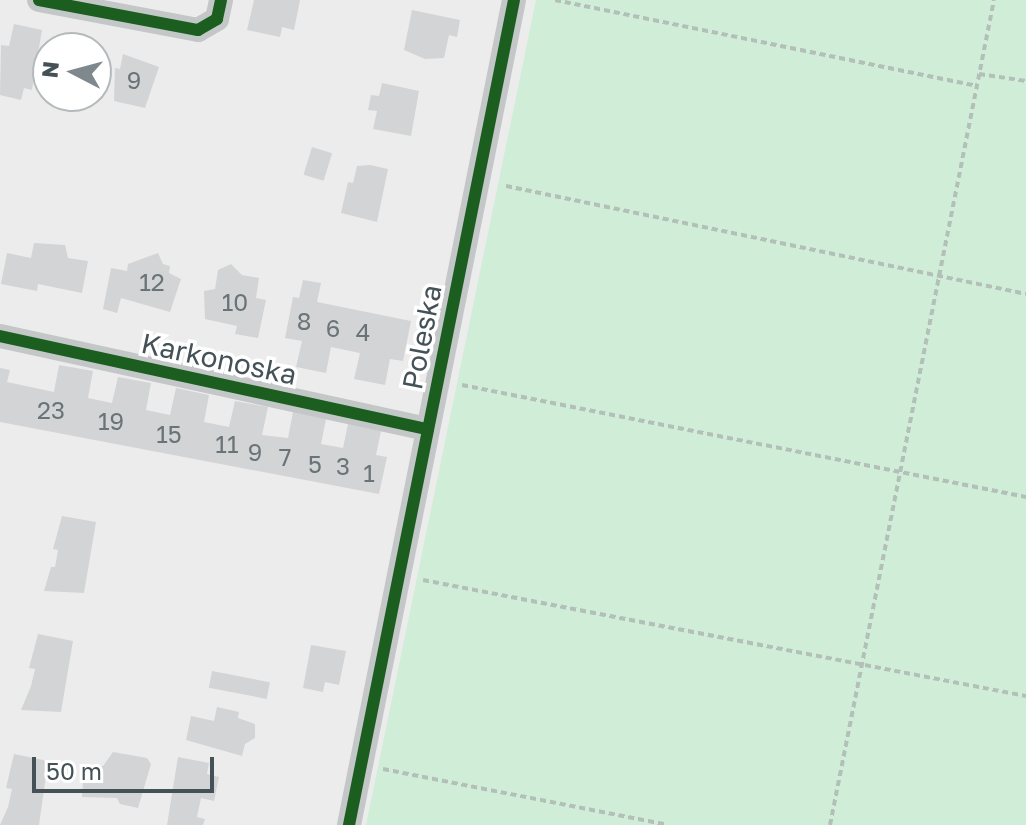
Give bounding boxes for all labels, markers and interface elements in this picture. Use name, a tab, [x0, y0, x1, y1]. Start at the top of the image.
north arrow	[32, 32, 112, 112]
text: N	[35, 60, 64, 79]
house number: 9	[127, 66, 141, 94]
house number: 12	[139, 268, 165, 296]
street label: Poleska	[395, 282, 449, 392]
house number: 10	[222, 288, 248, 316]
house number: 8	[297, 307, 311, 335]
house number: 6	[326, 314, 340, 342]
house number: 4	[356, 318, 370, 346]
street label: Karkonoska	[138, 326, 300, 392]
house number: 23	[37, 396, 65, 424]
house number: 19	[98, 407, 124, 435]
house number: 15	[156, 420, 182, 448]
house number: 11	[215, 430, 239, 458]
house number: 9	[248, 438, 262, 466]
house number: 7	[279, 443, 291, 471]
house number: 5	[308, 450, 322, 478]
house number: 3	[336, 452, 350, 480]
house number: 1	[363, 459, 375, 487]
scale bar	[36, 741, 218, 791]
text: 50 m	[46, 756, 102, 785]

